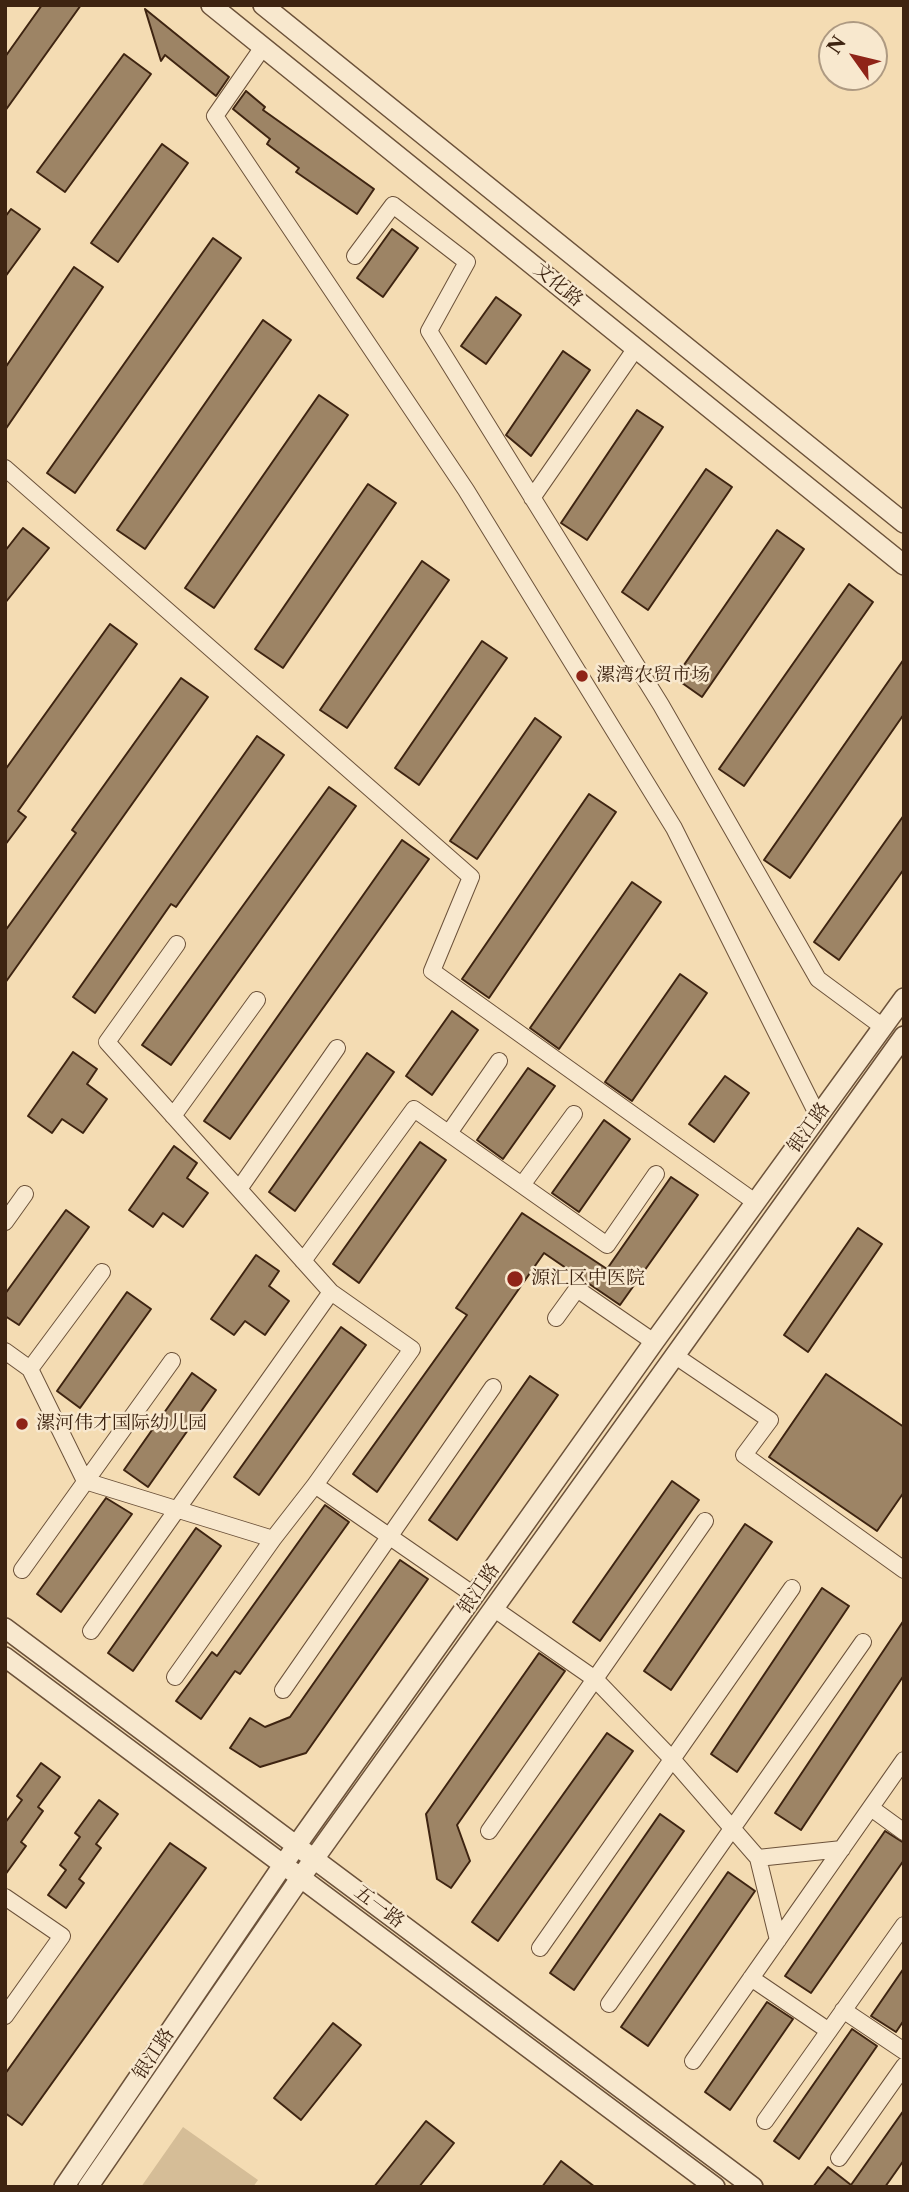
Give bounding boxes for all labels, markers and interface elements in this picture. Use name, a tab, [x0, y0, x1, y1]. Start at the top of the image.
north arrow	[818, 21, 888, 91]
text: N	[823, 32, 851, 58]
street label: 文化路	[529, 258, 587, 312]
place label: 漯湾农贸市场	[596, 665, 710, 687]
marker: 漯湾农贸市场	[574, 668, 590, 684]
street label: 银江路	[783, 1098, 835, 1158]
place label: 源汇区中医院	[531, 1268, 645, 1290]
marker: 源汇区中医院	[505, 1269, 525, 1289]
place label: 漯河伟才国际幼儿园	[36, 1413, 207, 1435]
marker: 漯河伟才国际幼儿园	[14, 1416, 30, 1432]
street label: 银江路	[453, 1559, 505, 1619]
street label: 五一路	[349, 1881, 409, 1933]
street label: 银江路	[129, 2024, 179, 2084]

